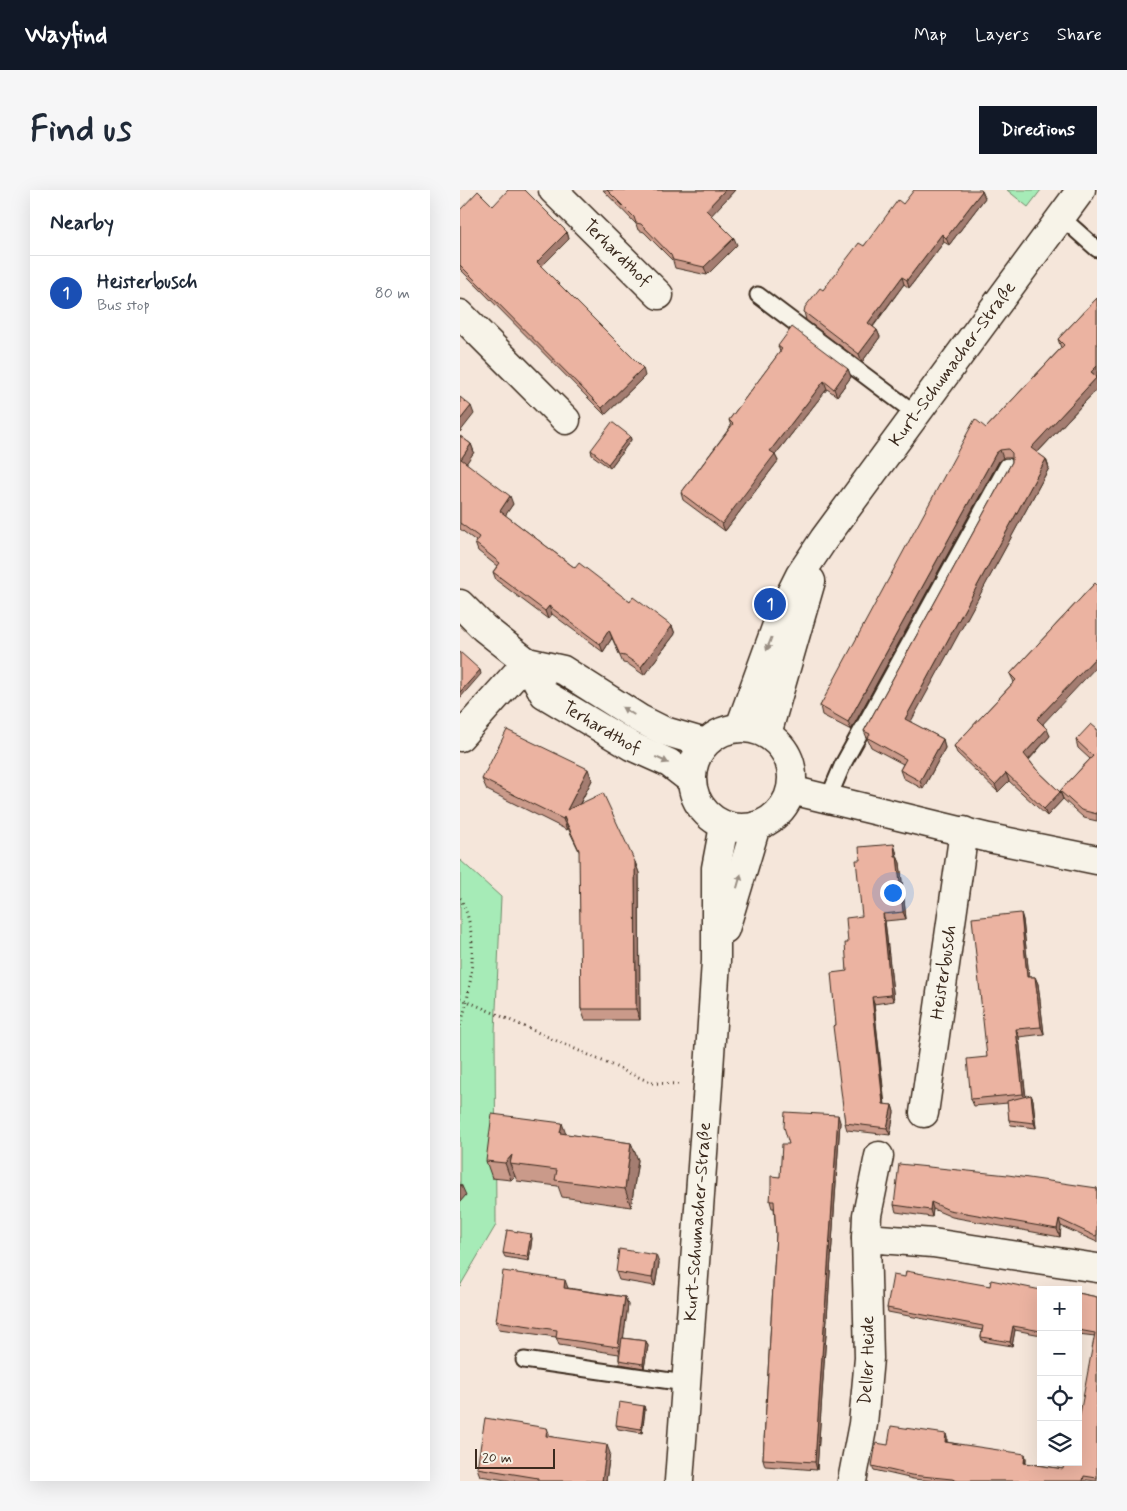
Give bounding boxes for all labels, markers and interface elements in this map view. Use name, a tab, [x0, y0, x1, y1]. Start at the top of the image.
text: Wayfind	[25, 20, 107, 51]
text: Map	[914, 23, 947, 47]
text: Layers	[975, 23, 1029, 47]
text: Share	[1057, 23, 1102, 47]
button: Directions	[979, 106, 1097, 154]
text: Find us	[30, 107, 132, 153]
text: Nearby	[50, 209, 114, 237]
street label: Terhardthof	[577, 214, 657, 293]
text: Heisterbusch	[97, 270, 197, 295]
street label: Kurt-Schumacher-Straße	[884, 277, 1022, 452]
text: 1	[62, 283, 70, 304]
text: 80 m	[375, 283, 410, 304]
text: Bus stop	[97, 295, 150, 316]
pin: 1	[754, 585, 786, 623]
one-way arrow	[765, 636, 772, 651]
street label: Terhardthof	[558, 696, 645, 761]
one-way arrow	[621, 706, 634, 716]
one-way arrow	[655, 756, 669, 764]
one-way arrow	[736, 873, 744, 888]
your location	[880, 880, 906, 906]
street label: Heisterbusch	[925, 924, 963, 1021]
street label: Kurt-Schumacher-Straße	[679, 1121, 717, 1322]
map controls	[1037, 1286, 1082, 1466]
button: +	[1037, 1286, 1082, 1331]
street label: Deller Heide	[853, 1315, 881, 1406]
button: −	[1037, 1331, 1082, 1376]
button: locate	[1037, 1376, 1082, 1421]
button: layers	[1037, 1421, 1082, 1466]
scale bar	[475, 1446, 555, 1469]
text: 20 m	[482, 1449, 512, 1467]

